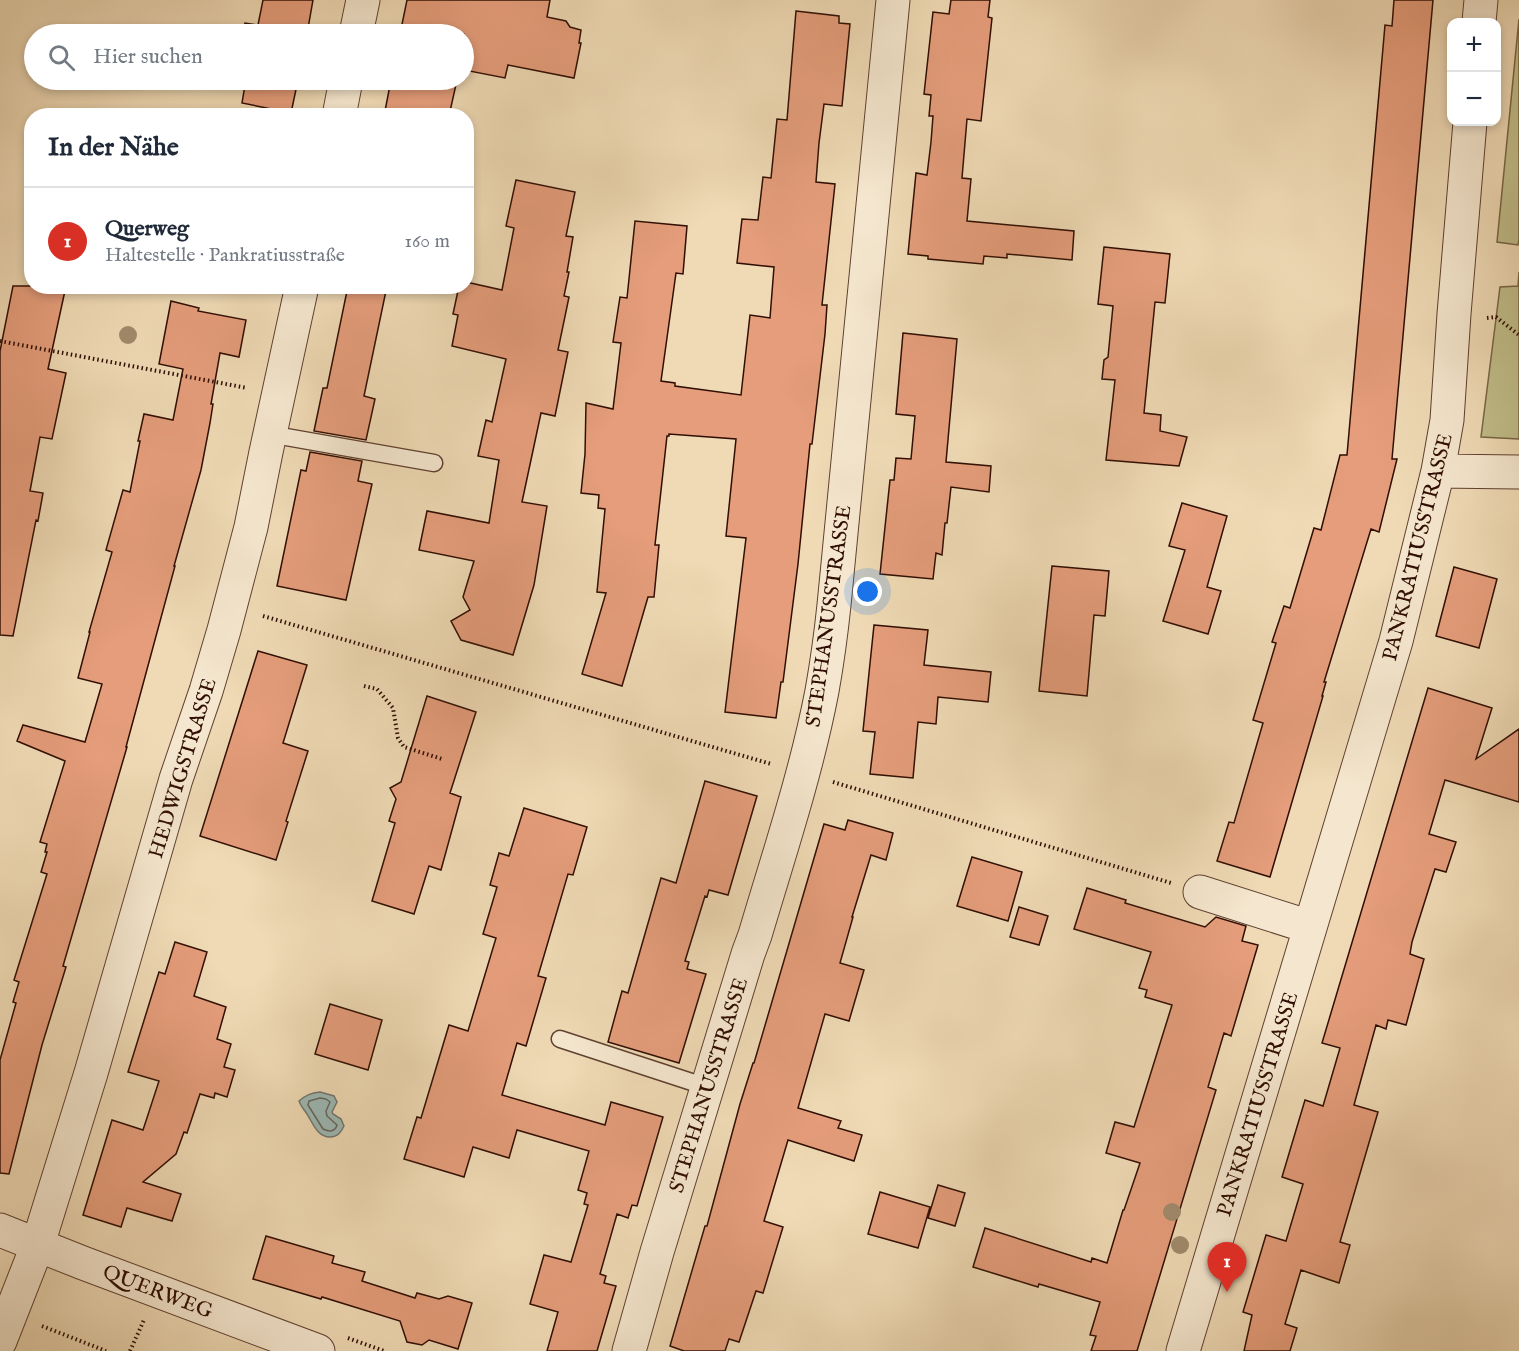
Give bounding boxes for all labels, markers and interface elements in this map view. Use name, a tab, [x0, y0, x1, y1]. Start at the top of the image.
map controls	[1447, 18, 1501, 126]
button: +	[1447, 18, 1501, 72]
search box	[24, 24, 474, 90]
icon: search	[45, 41, 78, 74]
text: Hier suchen	[93, 43, 203, 71]
button: −	[1447, 72, 1501, 126]
text: In der Nähe	[48, 131, 179, 164]
text: Querweg	[105, 215, 189, 243]
text: 1	[64, 229, 71, 254]
text: 160 m	[404, 229, 450, 254]
text: Haltestelle · Pankratiusstraße	[105, 243, 345, 268]
street label: PANKRATIUSSTRASSE	[1377, 431, 1460, 664]
street label: STEPHANUSSTRASSE	[801, 504, 858, 729]
your location	[853, 577, 882, 606]
street label: HEDWIGSTRASSE	[143, 675, 224, 862]
street label: STEPHANUSSTRASSE	[664, 974, 755, 1196]
street label: PANKRATIUSSTRASSE	[1211, 989, 1305, 1220]
pin: 1	[1208, 1242, 1246, 1292]
street label: QUERWEG	[99, 1259, 217, 1326]

